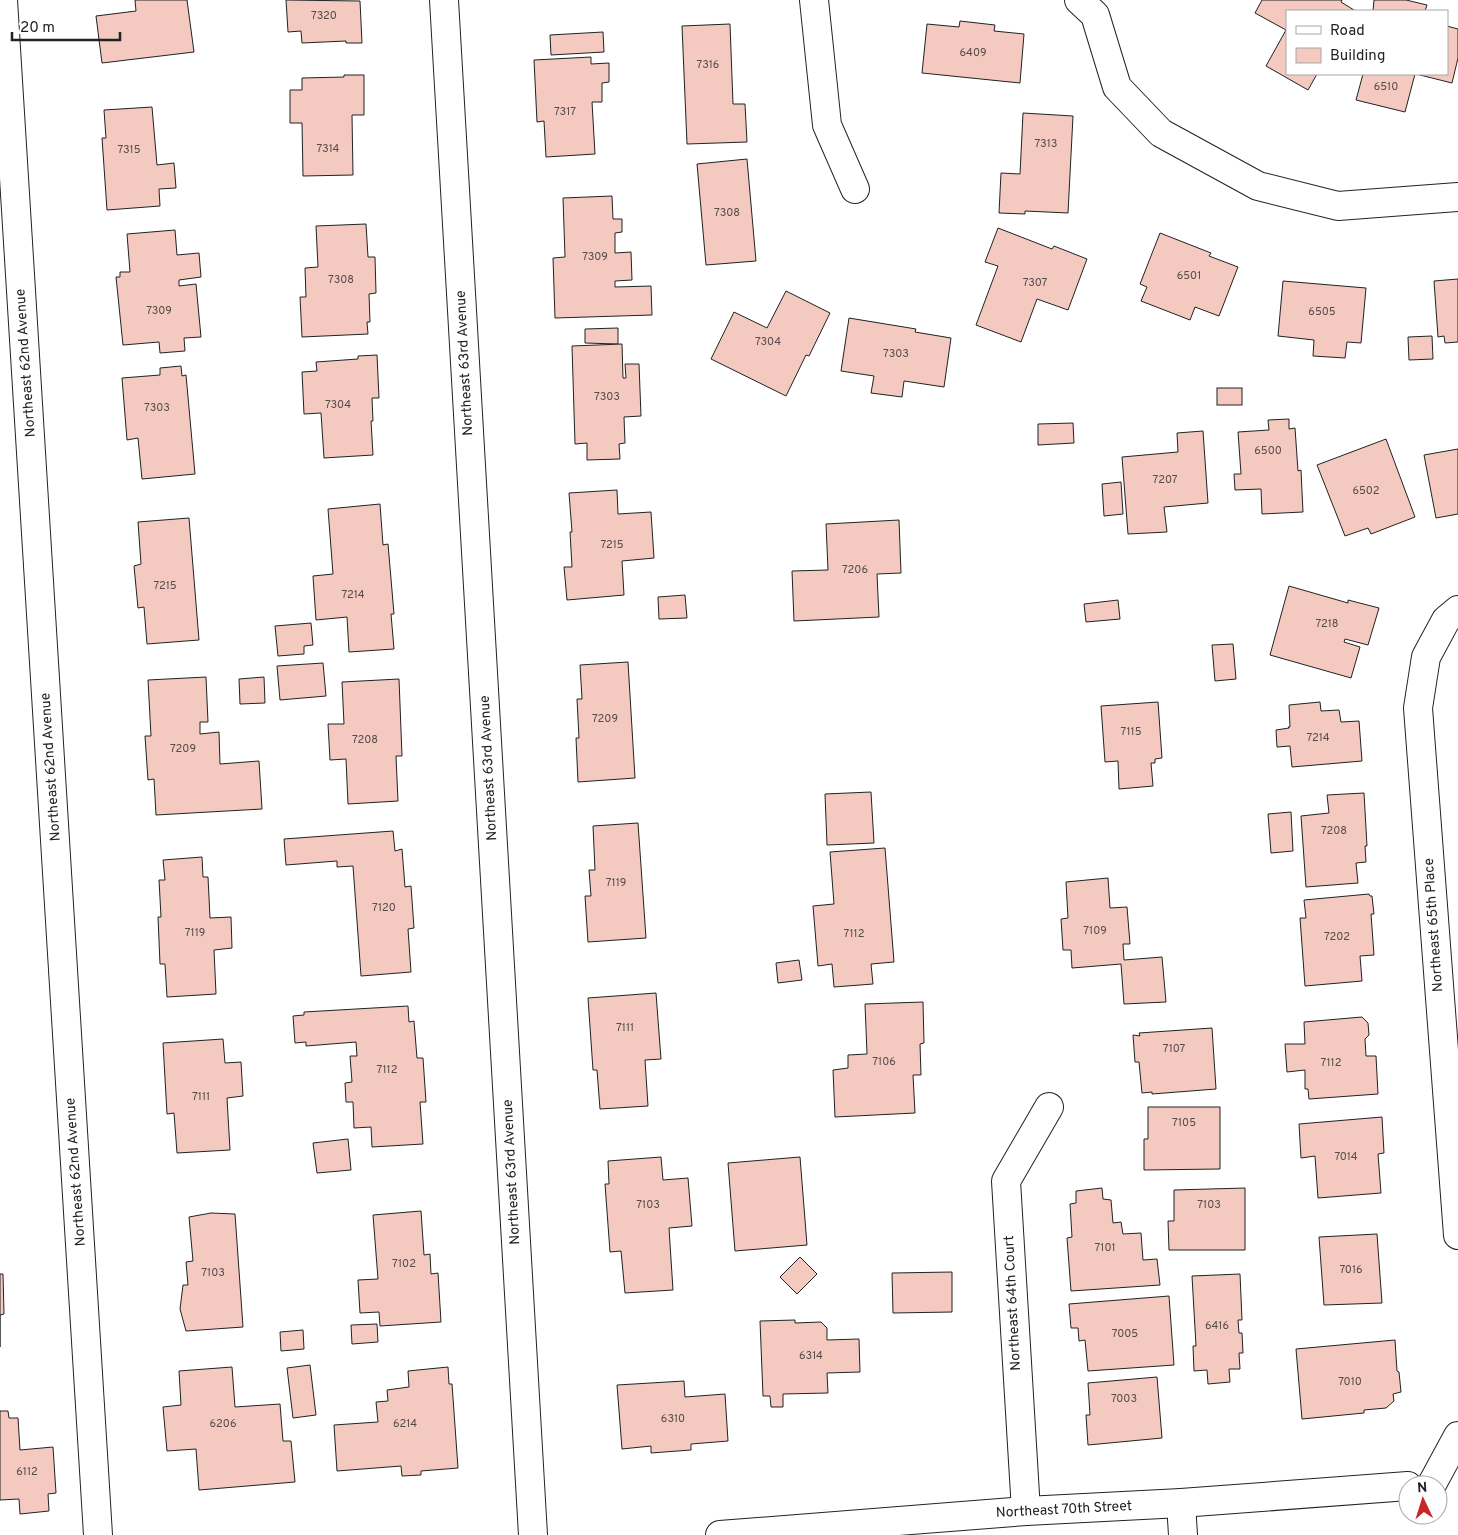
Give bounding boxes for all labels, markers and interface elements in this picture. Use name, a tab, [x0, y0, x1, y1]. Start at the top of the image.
house number: 7320	[311, 9, 337, 23]
scale bar	[12, 10, 120, 42]
legend	[1286, 10, 1448, 75]
text: 20 m	[20, 19, 55, 38]
text: Road	[1330, 22, 1365, 41]
house number: 6409	[959, 46, 987, 60]
text: Building	[1330, 47, 1385, 66]
house number: 7316	[697, 58, 719, 72]
house number: 6510	[1374, 80, 1398, 94]
house number: 7317	[554, 105, 576, 119]
house number: 7313	[1035, 137, 1057, 151]
house number: 7314	[317, 142, 340, 156]
house number: 7315	[117, 143, 141, 157]
house number: 7308	[714, 206, 740, 220]
house number: 7309	[582, 250, 608, 264]
house number: 6501	[1177, 269, 1201, 283]
house number: 7308	[328, 273, 354, 287]
house number: 7307	[1023, 276, 1048, 290]
street label: Northeast 62nd Avenue	[12, 288, 40, 438]
street label: Northeast 63rd Avenue	[453, 290, 477, 436]
house number: 7309	[146, 304, 172, 318]
house number: 6505	[1308, 305, 1336, 319]
house number: 7304	[755, 335, 781, 349]
house number: 7303	[883, 347, 909, 361]
house number: 7303	[594, 390, 620, 404]
house number: 7304	[325, 398, 351, 412]
house number: 7303	[144, 401, 170, 415]
house number: 6500	[1254, 444, 1282, 458]
house number: 7207	[1153, 473, 1178, 487]
house number: 6502	[1352, 484, 1380, 498]
house number: 7215	[600, 538, 624, 552]
house number: 7206	[842, 563, 868, 577]
house number: 7215	[153, 579, 177, 593]
house number: 7214	[341, 588, 365, 602]
house number: 7218	[1315, 617, 1339, 631]
street label: Northeast 62nd Avenue	[37, 692, 65, 842]
street label: Northeast 63rd Avenue	[477, 695, 501, 841]
house number: 7209	[592, 712, 618, 726]
house number: 7115	[1121, 725, 1142, 739]
house number: 7214	[1306, 731, 1330, 745]
house number: 7208	[352, 733, 378, 747]
house number: 7209	[170, 742, 196, 756]
house number: 7208	[1321, 824, 1347, 838]
street label: Northeast 65th Place	[1421, 857, 1447, 993]
house number: 7119	[606, 876, 626, 890]
house number: 7120	[372, 901, 396, 915]
house number: 7109	[1083, 924, 1107, 938]
house number: 7119	[185, 926, 205, 940]
house number: 7112	[844, 927, 864, 941]
house number: 7202	[1324, 930, 1350, 944]
house number: 7111	[616, 1021, 634, 1035]
house number: 7107	[1163, 1042, 1186, 1056]
house number: 7106	[872, 1055, 896, 1069]
house number: 7112	[1321, 1056, 1341, 1070]
house number: 7112	[377, 1063, 397, 1077]
house number: 7111	[192, 1090, 210, 1104]
street label: Northeast 62nd Avenue	[62, 1097, 90, 1247]
street label: Northeast 63rd Avenue	[500, 1099, 524, 1245]
house number: 7105	[1172, 1116, 1196, 1130]
house number: 7014	[1334, 1150, 1358, 1164]
house number: 7103	[636, 1198, 660, 1212]
house number: 7103	[1197, 1198, 1221, 1212]
street label: Northeast 64th Court	[1001, 1235, 1025, 1371]
house number: 7101	[1094, 1241, 1116, 1255]
house number: 7102	[392, 1257, 416, 1271]
house number: 7016	[1339, 1263, 1363, 1277]
house number: 7103	[201, 1266, 225, 1280]
house number: 6416	[1205, 1319, 1229, 1333]
house number: 7005	[1112, 1327, 1138, 1341]
house number: 6314	[799, 1349, 823, 1363]
house number: 7010	[1338, 1375, 1362, 1389]
house number: 7003	[1111, 1392, 1137, 1406]
house number: 6310	[661, 1412, 685, 1426]
house number: 6206	[210, 1417, 236, 1431]
house number: 6214	[393, 1417, 417, 1431]
house number: 6112	[16, 1465, 38, 1479]
north arrow	[1398, 1475, 1448, 1525]
text: N	[1417, 1480, 1428, 1497]
street label: Northeast 70th Street	[995, 1498, 1133, 1522]

